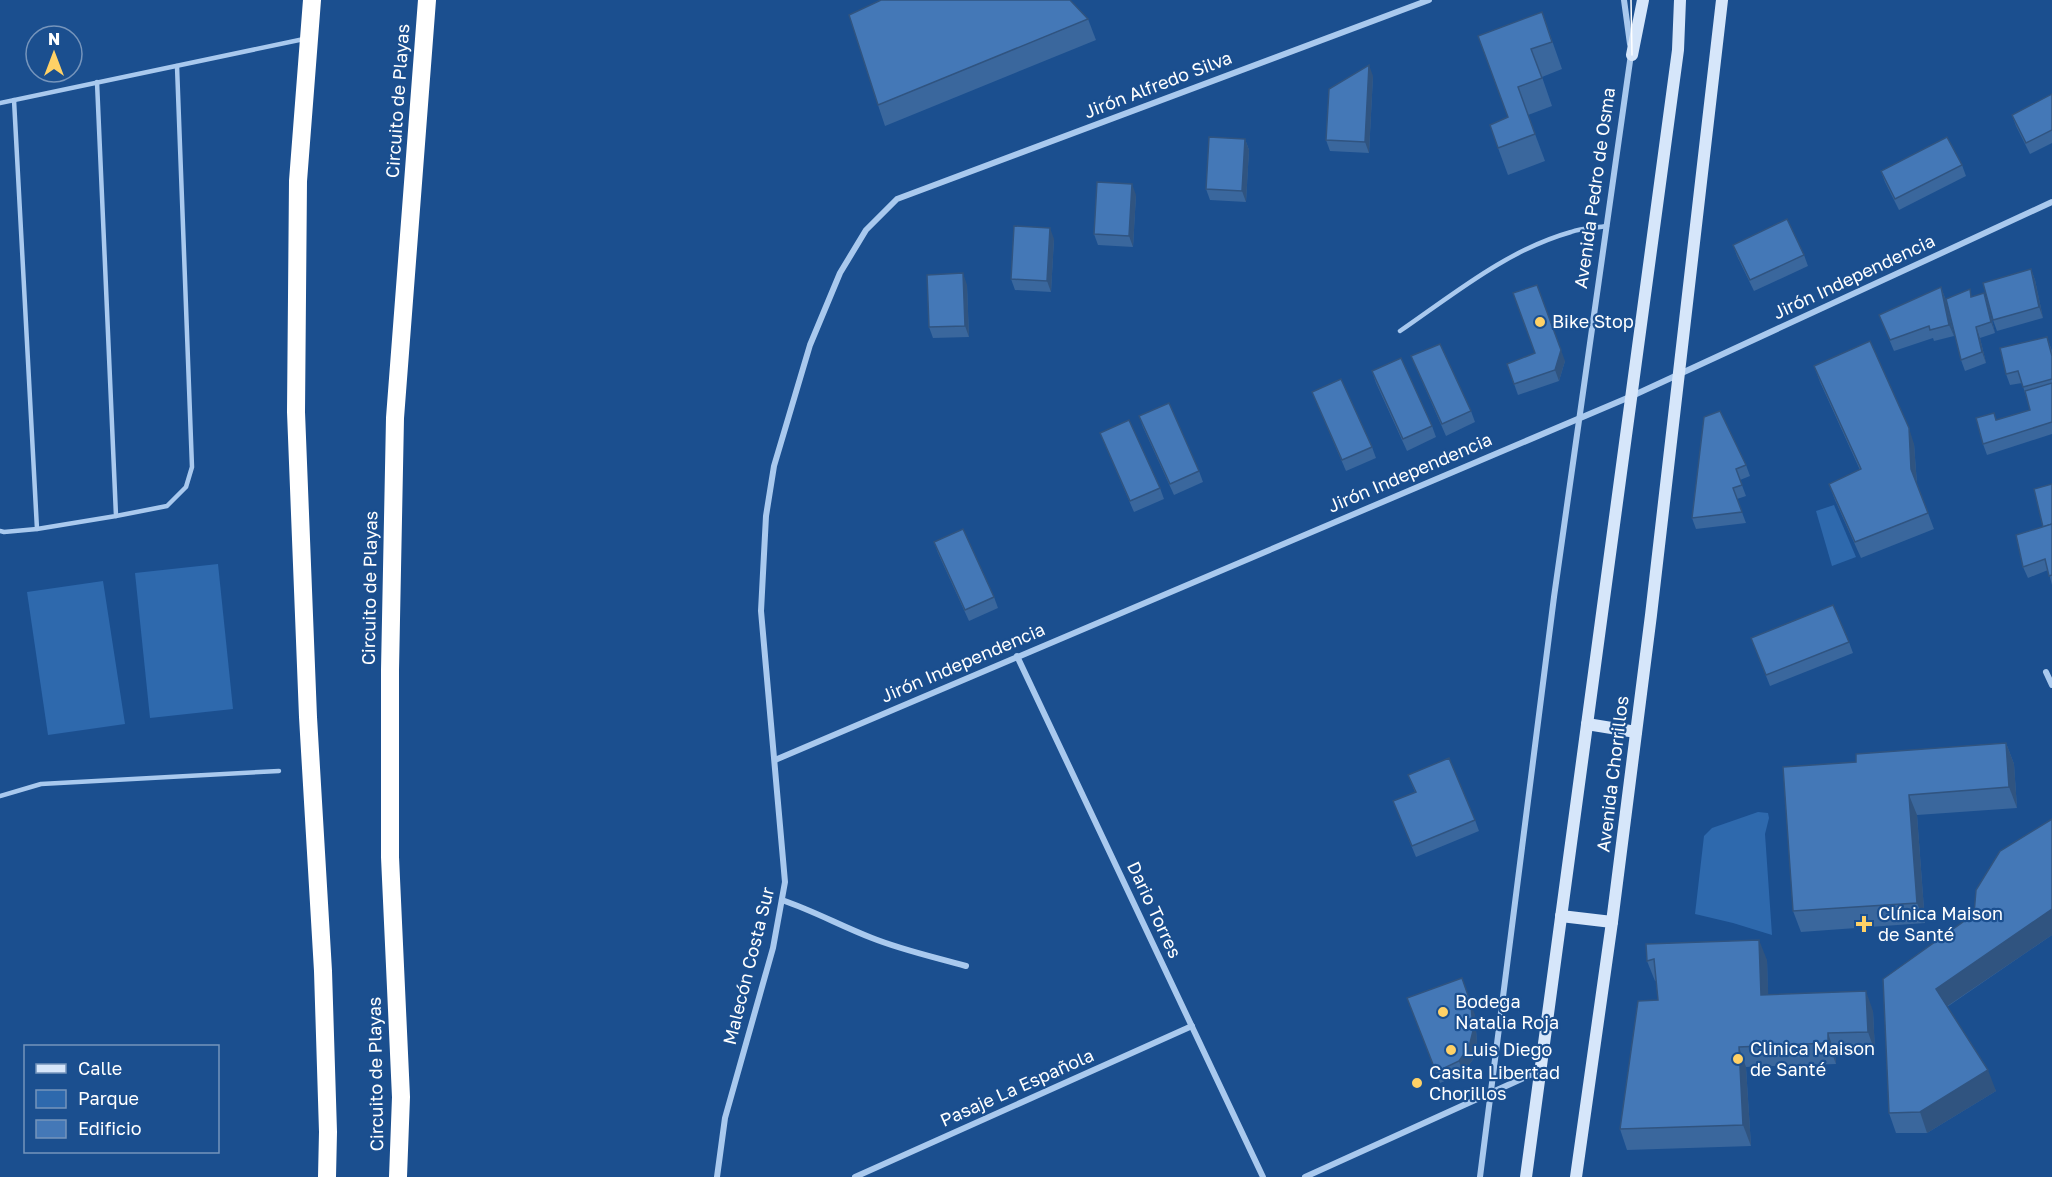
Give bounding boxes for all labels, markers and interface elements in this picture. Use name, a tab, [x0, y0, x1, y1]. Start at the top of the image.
street label: Circuito de Playas	[381, 23, 413, 179]
north arrow	[24, 24, 84, 84]
text: N	[48, 29, 60, 49]
street label: Jirón Alfredo Silva	[1081, 46, 1235, 122]
street label: Avenida Pedro de Osma	[1569, 86, 1619, 290]
street label: Jirón Independencia	[1769, 229, 1938, 323]
place label: Bike Stop	[1552, 310, 1634, 332]
marker: Bike Stop	[1533, 315, 1547, 329]
street label: Jirón Independencia	[1324, 428, 1495, 517]
street label: Circuito de Playas	[357, 511, 381, 665]
street label: Jirón Independencia	[877, 618, 1048, 707]
street label: Avenida Chorrillos	[1591, 694, 1633, 853]
street label: Dario Torres	[1123, 858, 1187, 961]
street label: Malecón Costa Sur	[718, 885, 778, 1047]
place label: Clínica Maison de Santé	[1878, 902, 2003, 945]
marker: Clínica Maison de Santé	[1855, 915, 1873, 933]
place label: Bodega Natalia Roja	[1455, 990, 1559, 1033]
street label: Circuito de Playas	[363, 997, 387, 1151]
marker: Bodega Natalia Roja	[1436, 1005, 1450, 1019]
place label: Clinica Maison de Santé	[1750, 1037, 1875, 1080]
place label: Luis Diego	[1463, 1038, 1552, 1060]
street label: Pasaje La Española	[936, 1043, 1097, 1131]
marker: Luis Diego	[1444, 1043, 1458, 1057]
legend	[24, 1045, 219, 1153]
marker: Clinica Maison de Santé	[1731, 1052, 1745, 1066]
text: Calle	[78, 1057, 122, 1079]
place label: Casita Libertad Chorillos	[1429, 1061, 1560, 1104]
marker: Casita Libertad Chorillos	[1410, 1076, 1424, 1090]
text: Parque	[78, 1087, 139, 1109]
text: Edificio	[78, 1117, 142, 1139]

